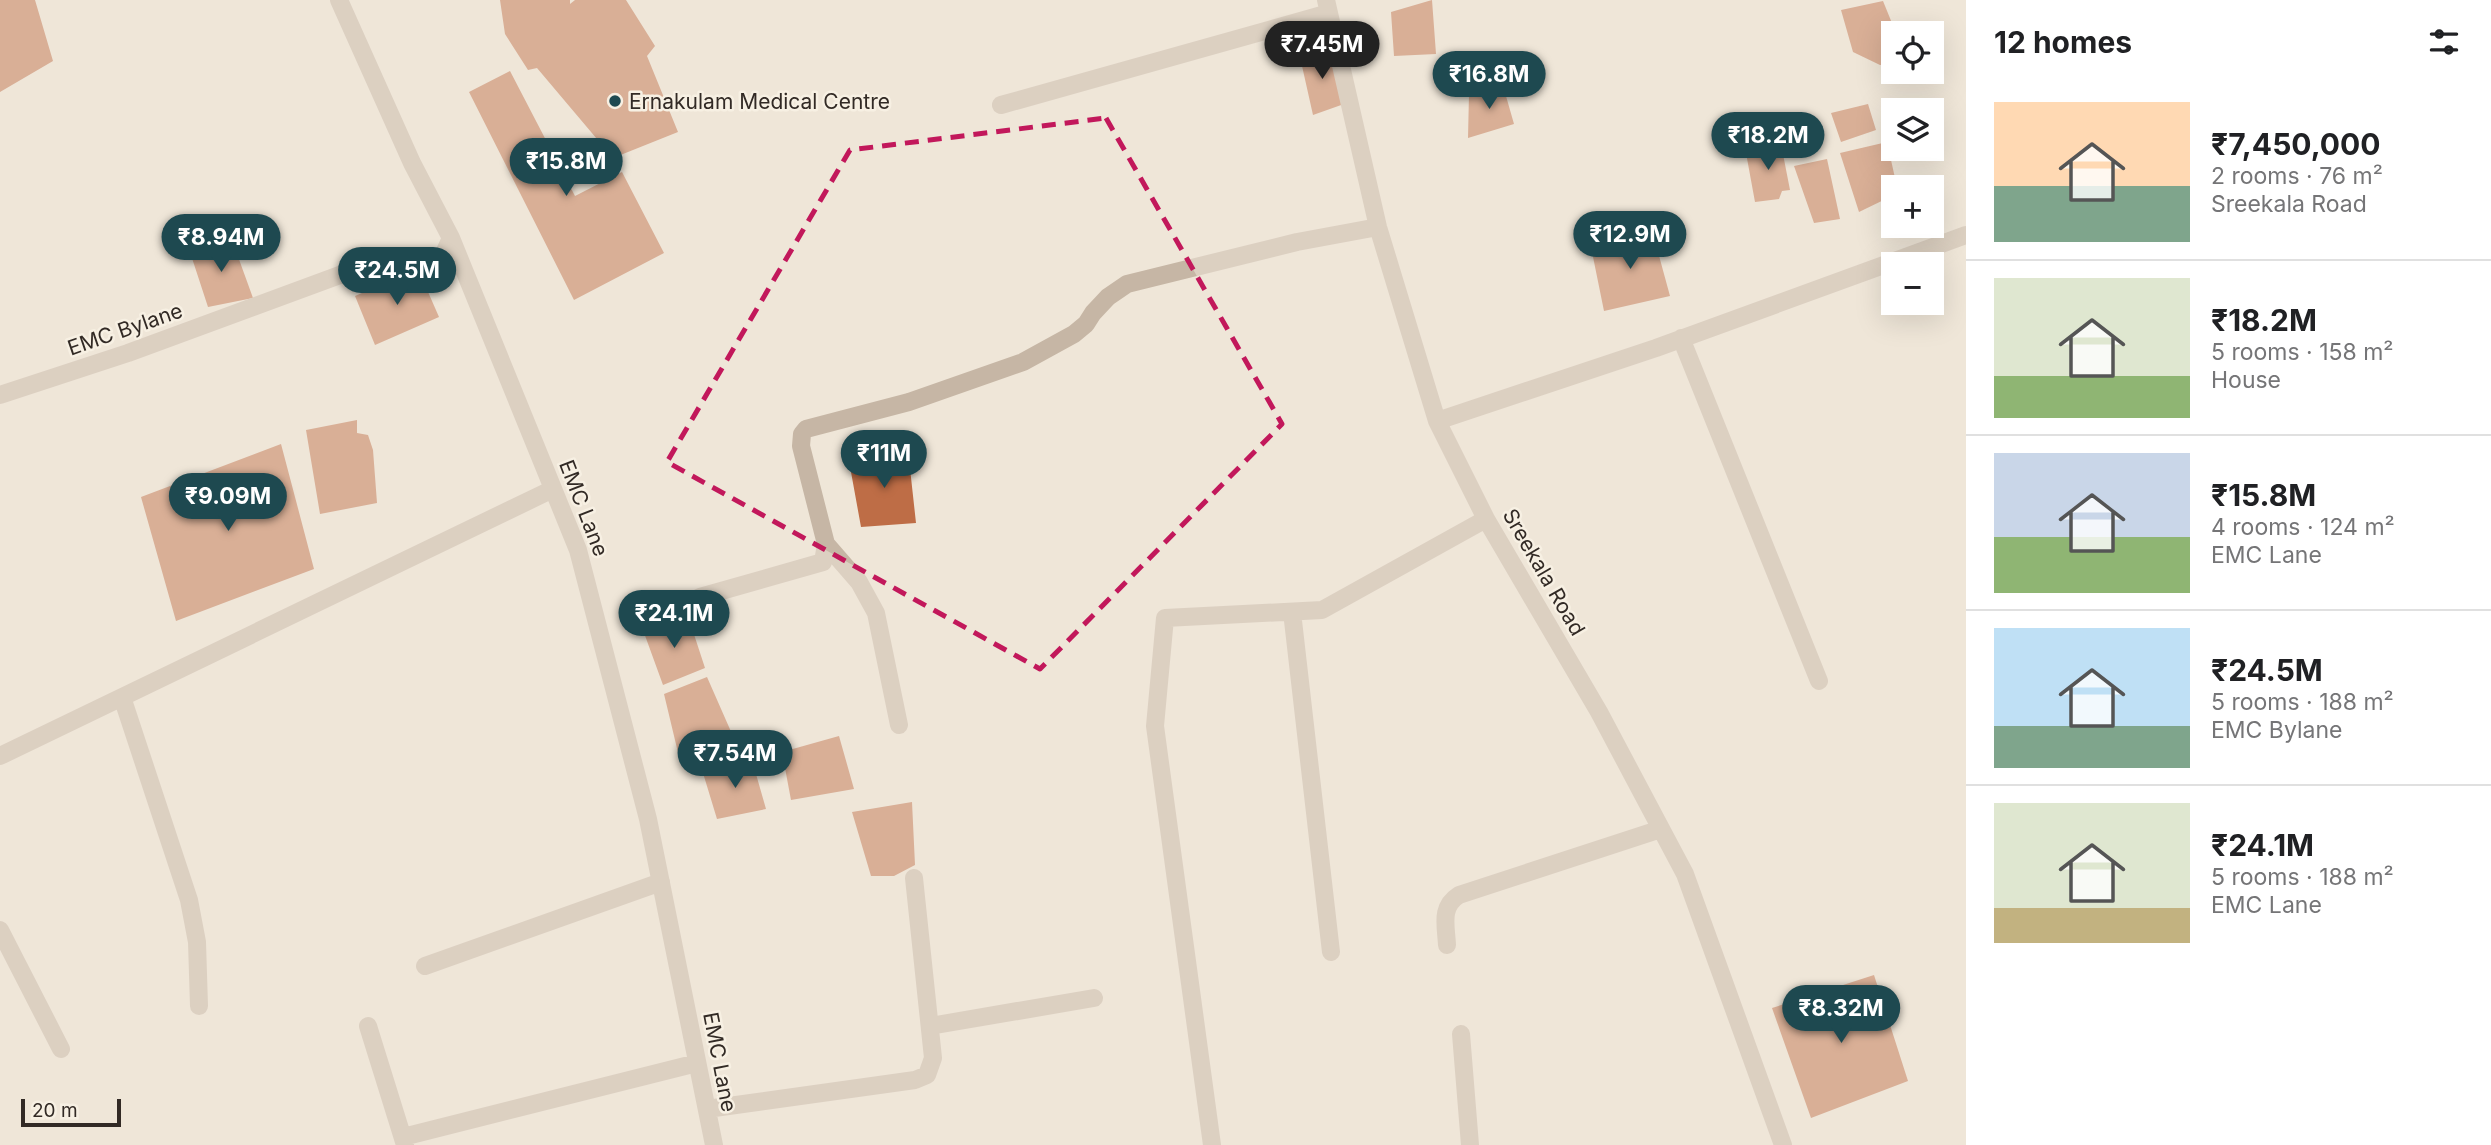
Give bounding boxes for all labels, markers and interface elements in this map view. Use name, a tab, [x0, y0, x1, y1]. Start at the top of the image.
map controls	[1881, 21, 1944, 315]
button: locate	[1881, 21, 1944, 84]
pin: ₹7.45M	[1265, 22, 1379, 81]
icon: filters	[2425, 23, 2463, 61]
text: 12 homes	[1994, 24, 2132, 60]
text: ₹7.45M	[1280, 30, 1364, 58]
pin: ₹16.8M	[1432, 52, 1546, 111]
text: ₹16.8M	[1449, 60, 1529, 88]
place label: Ernakulam Medical Centre	[629, 89, 890, 114]
marker: Ernakulam Medical Centre	[607, 93, 623, 109]
button: layers	[1881, 98, 1944, 161]
pin: ₹18.2M	[1711, 113, 1825, 172]
text: ₹18.2M	[1727, 121, 1809, 149]
text: ₹7,450,000	[2211, 126, 2381, 162]
icon: home	[2050, 130, 2134, 214]
pin: ₹15.8M	[509, 138, 623, 198]
text: ₹15.8M	[526, 147, 606, 175]
text: 2 rooms · 76 m²	[2211, 162, 2383, 190]
button: +	[1881, 175, 1944, 238]
text: Sreekala Road	[2211, 190, 2367, 218]
pin: ₹12.9M	[1573, 212, 1687, 271]
pin: ₹8.94M	[164, 215, 278, 274]
text: ₹12.9M	[1589, 220, 1671, 248]
text: ₹8.94M	[178, 223, 264, 251]
pin: ₹24.5M	[340, 247, 454, 307]
button: −	[1881, 252, 1944, 315]
text: ₹24.5M	[354, 256, 440, 284]
street label: EMC Bylane	[64, 298, 186, 360]
text: ₹18.2M	[2211, 302, 2317, 338]
icon: home	[2050, 306, 2134, 390]
text: 5 rooms · 158 m²	[2211, 338, 2394, 366]
text: House	[2211, 366, 2281, 394]
pin: ₹11M	[843, 430, 925, 490]
text: ₹11M	[857, 439, 911, 467]
street label: EMC Lane	[554, 456, 614, 560]
pin: ₹9.09M	[171, 474, 285, 533]
text: ₹15.8M	[2211, 477, 2316, 513]
icon: home	[2050, 481, 2134, 565]
text: ₹9.09M	[185, 482, 271, 510]
street label: Sreekala Road	[1498, 504, 1590, 640]
text: 4 rooms · 124 m²	[2211, 513, 2395, 541]
text: EMC Lane	[2211, 541, 2322, 569]
pin: ₹24.1M	[617, 590, 731, 650]
text: ₹24.1M	[635, 599, 714, 627]
text: ₹24.5M	[2211, 652, 2323, 688]
icon: home	[2050, 656, 2134, 740]
text: 5 rooms · 188 m²	[2211, 688, 2394, 716]
text: EMC Bylane	[2211, 716, 2342, 744]
pin: ₹7.54M	[678, 730, 792, 790]
text: ₹7.54M	[694, 739, 776, 767]
text: ₹24.1M	[2211, 827, 2314, 863]
icon: home	[2050, 831, 2134, 915]
text: 5 rooms · 188 m²	[2211, 863, 2394, 891]
text: EMC Lane	[2211, 891, 2322, 919]
pin: ₹8.32M	[1784, 986, 1898, 1045]
text: ₹8.32M	[1798, 994, 1884, 1022]
street label: EMC Lane	[698, 1010, 742, 1114]
scale bar	[21, 1096, 121, 1128]
text: 20 m	[32, 1099, 78, 1122]

